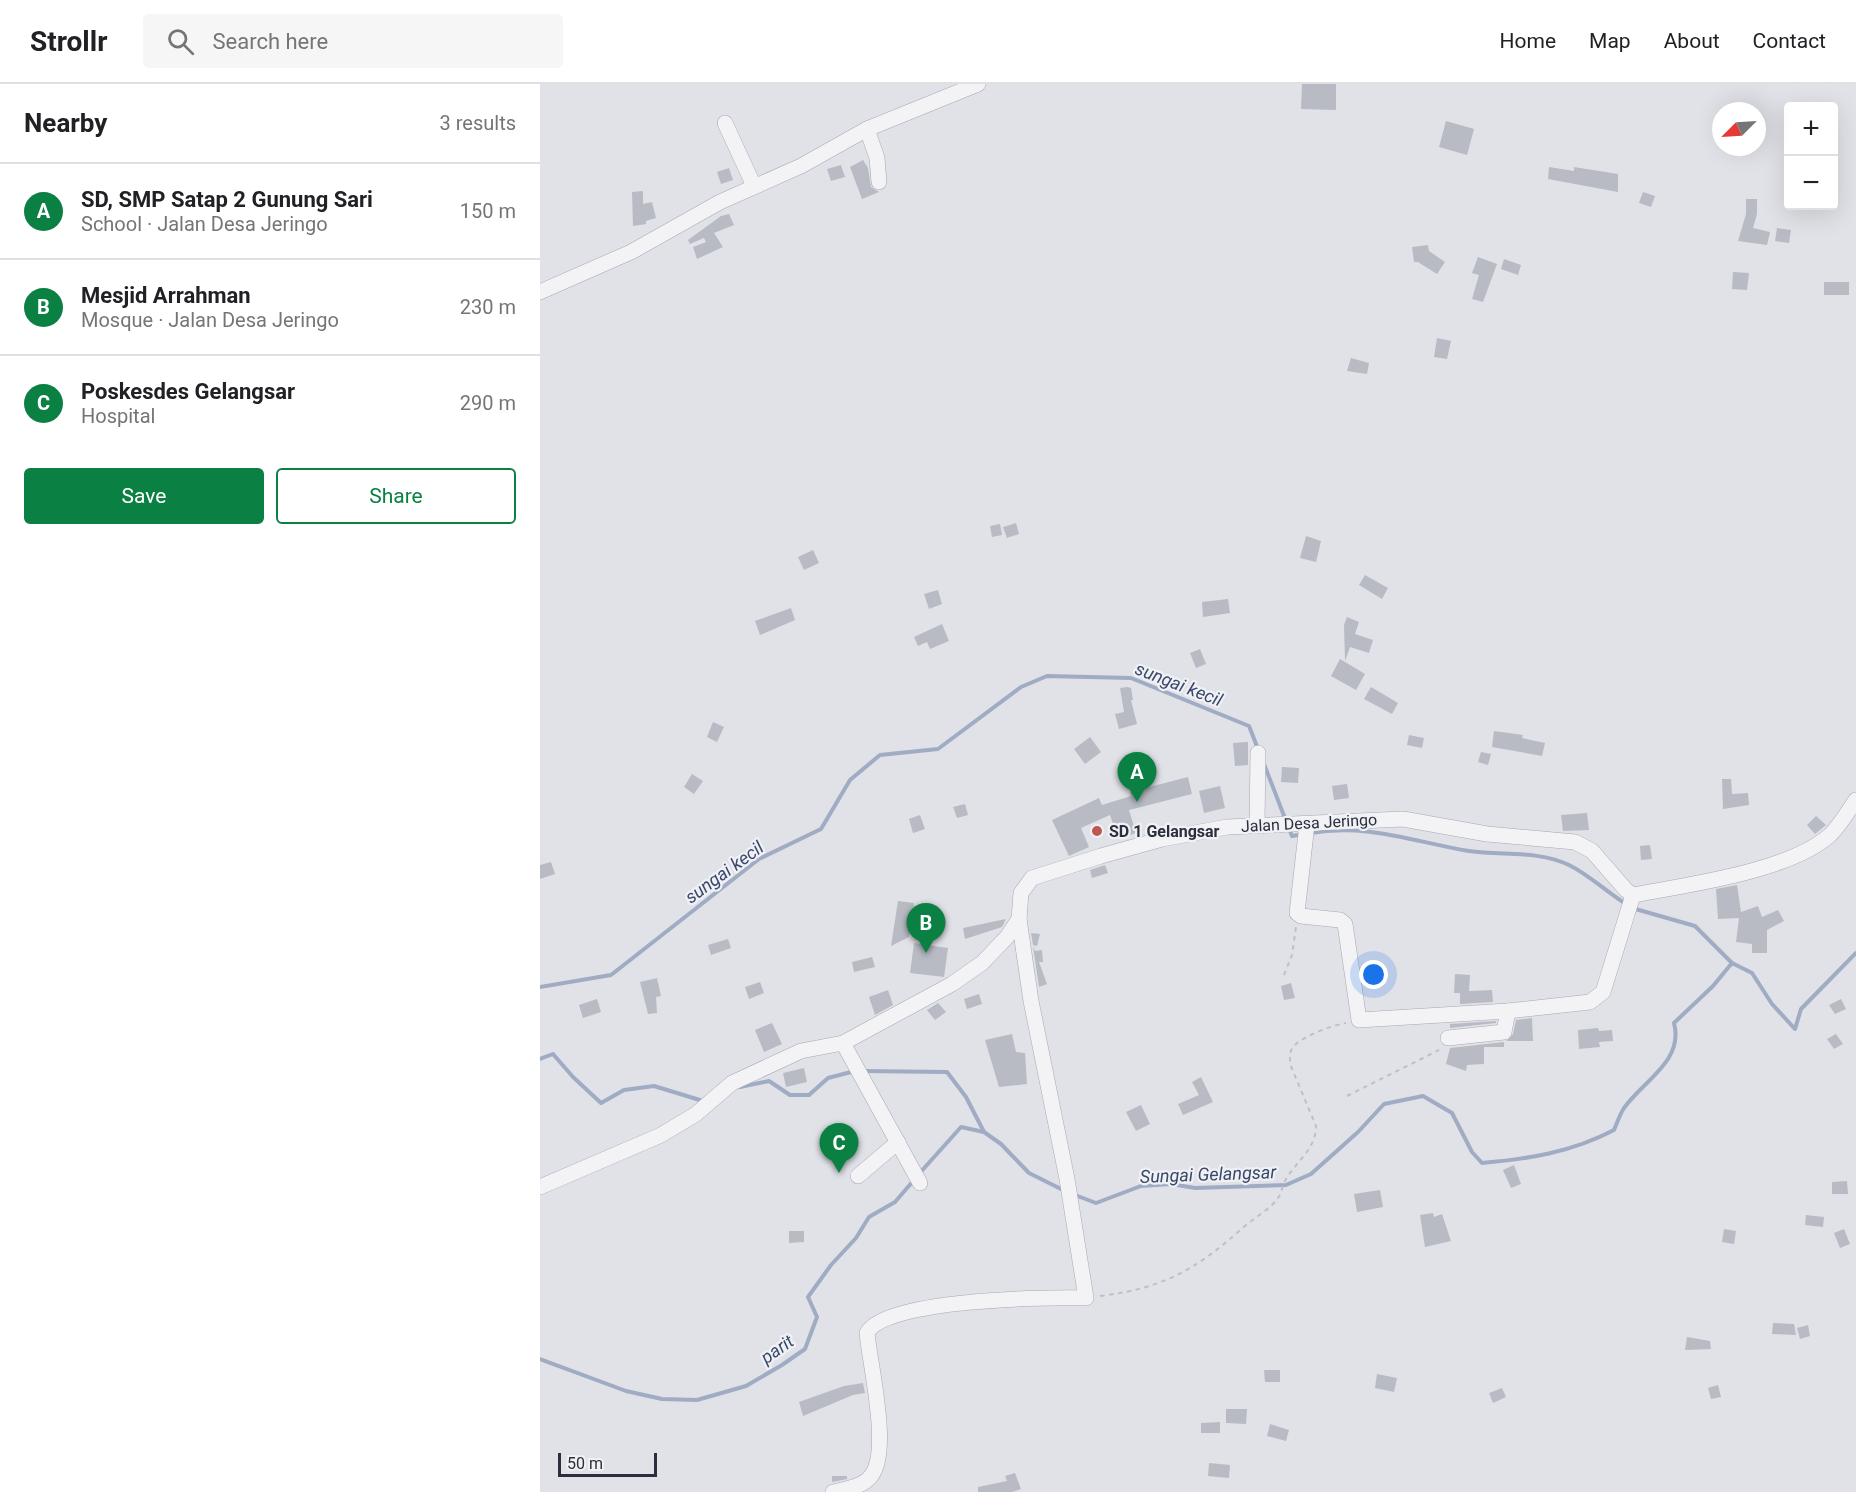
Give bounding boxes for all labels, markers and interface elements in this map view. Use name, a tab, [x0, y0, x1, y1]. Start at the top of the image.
search box	[143, 14, 563, 68]
text: Strollr	[30, 25, 107, 58]
icon: search	[164, 25, 197, 58]
text: Search here	[212, 29, 328, 54]
text: Home	[1500, 29, 1556, 53]
text: Map	[1589, 29, 1631, 53]
text: About	[1664, 29, 1720, 53]
text: Contact	[1753, 29, 1826, 53]
north arrow	[1712, 102, 1766, 156]
map controls	[1784, 102, 1838, 210]
button: +	[1784, 102, 1838, 156]
text: Nearby	[24, 108, 107, 138]
text: 3 results	[440, 111, 516, 135]
button: −	[1784, 156, 1838, 210]
text: SD, SMP Satap 2 Gunung Sari	[81, 187, 373, 212]
text: A	[37, 199, 50, 223]
text: 150 m	[460, 199, 516, 223]
text: School · Jalan Desa Jeringo	[81, 212, 328, 236]
text: Mesjid Arrahman	[81, 283, 251, 308]
text: B	[37, 295, 50, 319]
text: 230 m	[460, 295, 516, 319]
text: Mosque · Jalan Desa Jeringo	[81, 308, 339, 332]
text: Poskesdes Gelangsar	[81, 379, 295, 404]
text: C	[37, 391, 50, 415]
text: 290 m	[460, 391, 516, 415]
text: Hospital	[81, 404, 155, 428]
button: Save	[24, 468, 264, 524]
button: Share	[276, 468, 516, 524]
water label: sungai kecil	[1132, 658, 1226, 711]
pin: A	[1118, 752, 1156, 802]
street label: Jalan Desa Jeringo	[1240, 810, 1378, 836]
place label: SD 1 Gelangsar	[1109, 822, 1220, 841]
marker: SD 1 Gelangsar	[1090, 824, 1104, 838]
water label: sungai kecil	[681, 836, 768, 907]
pin: B	[906, 904, 946, 953]
your location	[1359, 960, 1388, 989]
pin: C	[820, 1124, 858, 1173]
water label: Sungai Gelangsar	[1139, 1161, 1278, 1187]
water label: parit	[756, 1330, 798, 1368]
scale bar	[558, 1450, 657, 1478]
text: 50 m	[567, 1454, 603, 1473]

